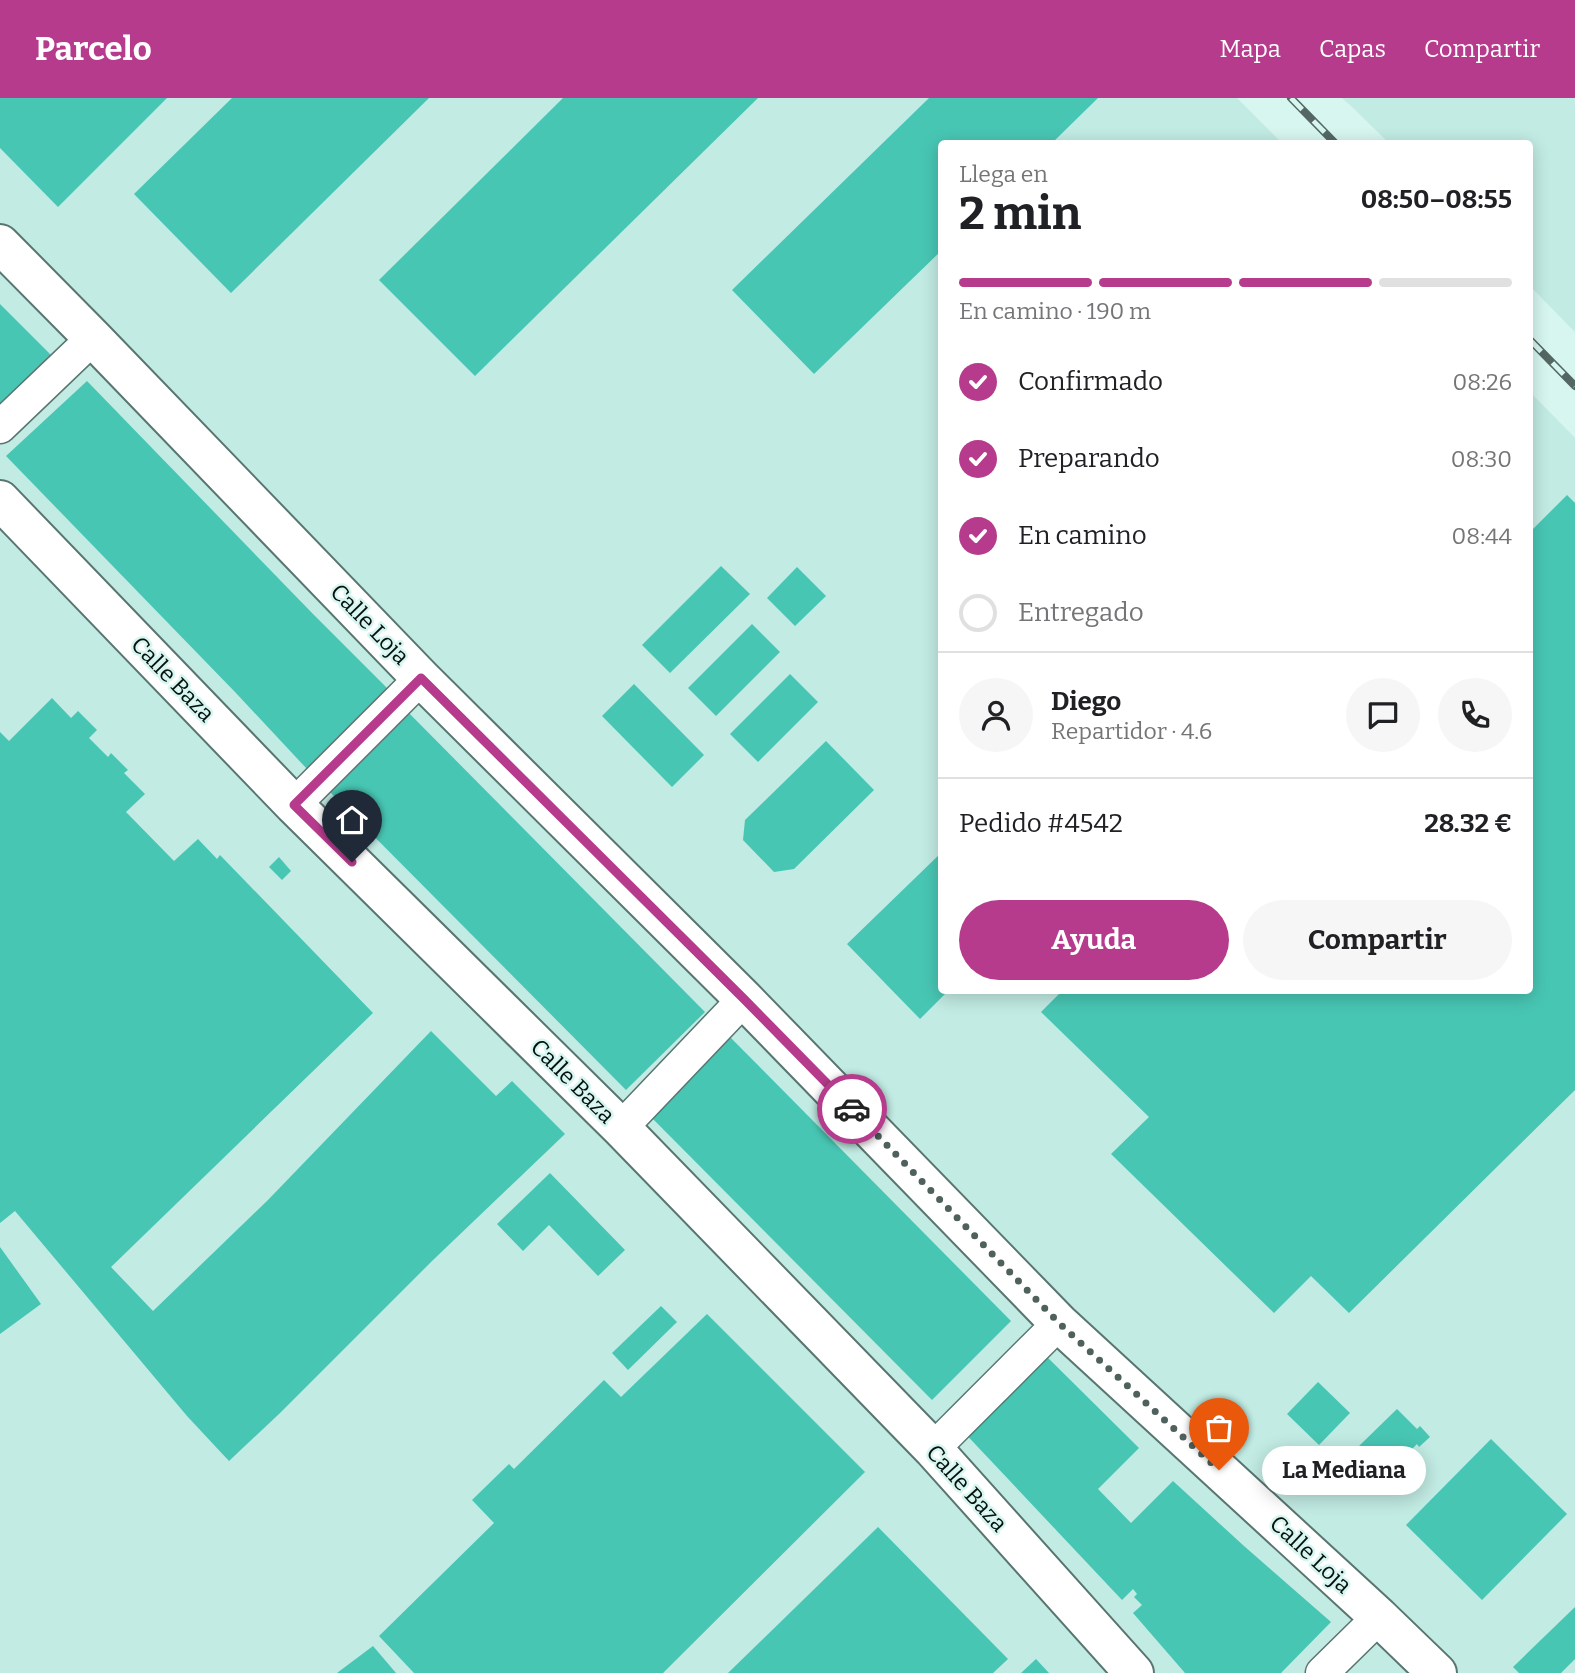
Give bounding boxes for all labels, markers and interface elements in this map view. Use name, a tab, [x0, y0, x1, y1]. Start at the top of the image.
text: Parcelo	[35, 29, 152, 69]
text: Mapa	[1219, 35, 1281, 63]
text: Capas	[1319, 35, 1386, 63]
text: Compartir	[1424, 35, 1540, 63]
text: Llega en	[959, 160, 1048, 188]
text: 08:50–08:55	[1361, 184, 1512, 215]
text: 2 min	[959, 186, 1081, 241]
text: En camino · 190 m	[959, 297, 1151, 325]
icon: check	[959, 363, 997, 401]
text: Confirmado	[1018, 366, 1163, 397]
text: 08:26	[1453, 368, 1512, 396]
icon: check	[959, 440, 997, 478]
text: Preparando	[1018, 443, 1160, 474]
text: 08:30	[1451, 445, 1512, 473]
icon: check	[959, 517, 997, 555]
text: En camino	[1018, 520, 1147, 551]
text: 08:44	[1452, 522, 1512, 550]
street label: Calle Loja	[325, 578, 416, 671]
text: Entregado	[1018, 597, 1144, 628]
street label: Calle Baza	[125, 630, 221, 728]
button: person	[959, 678, 1033, 752]
button: chat	[1346, 678, 1420, 752]
button: phone	[1438, 678, 1512, 752]
text: Diego	[1051, 686, 1121, 717]
text: Repartidor · 4.6	[1051, 717, 1212, 745]
pin	[322, 790, 382, 862]
icon: home	[333, 801, 371, 839]
text: Pedido #4542	[959, 808, 1123, 839]
text: 28.32 €	[1424, 808, 1512, 839]
button: Ayuda	[959, 900, 1229, 980]
button: Compartir	[1243, 900, 1512, 980]
street label: Calle Baza	[525, 1033, 621, 1129]
courier	[817, 1074, 887, 1144]
icon: car	[833, 1090, 871, 1128]
pin	[1189, 1398, 1249, 1470]
icon: bag	[1200, 1409, 1238, 1447]
street label: Calle Baza	[920, 1439, 1014, 1538]
callout: La Mediana	[1261, 1446, 1426, 1494]
text: La Mediana	[1282, 1456, 1406, 1484]
street label: Calle Loja	[1264, 1509, 1358, 1599]

